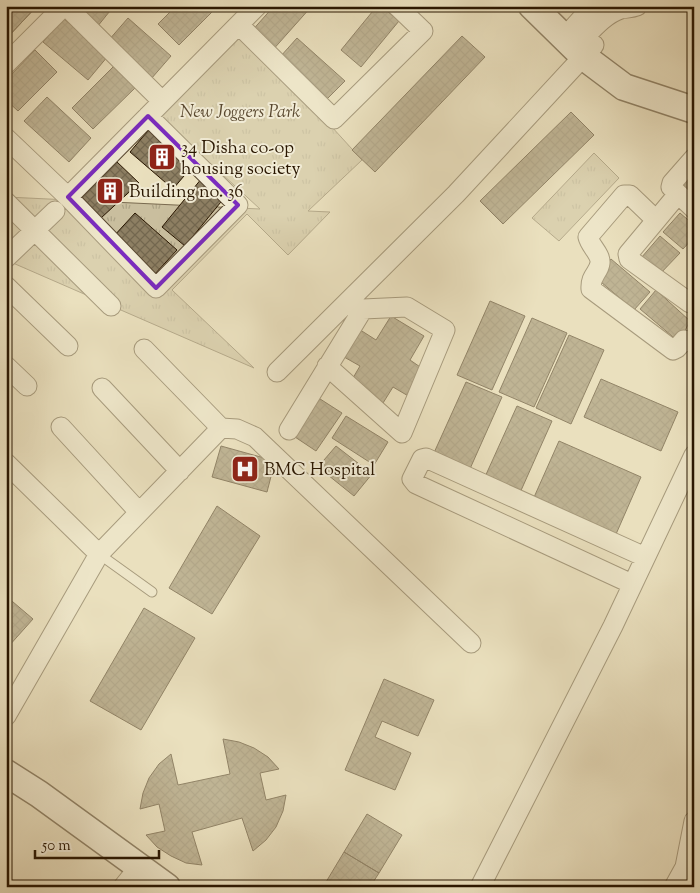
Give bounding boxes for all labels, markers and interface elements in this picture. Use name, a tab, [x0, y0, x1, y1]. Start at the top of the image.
park label: New Joggers Park	[180, 100, 300, 126]
place label: 34 Disha co-op housing society	[181, 136, 300, 183]
building icon: 34 Disha co-op housing society	[147, 142, 177, 172]
building icon: Building no. 36	[95, 176, 125, 206]
place label: Building no. 36	[129, 180, 243, 206]
hospital icon: BMC Hospital	[230, 454, 260, 484]
place label: BMC Hospital	[264, 458, 375, 484]
scale bar	[35, 828, 159, 860]
text: 50 m	[41, 836, 71, 857]

